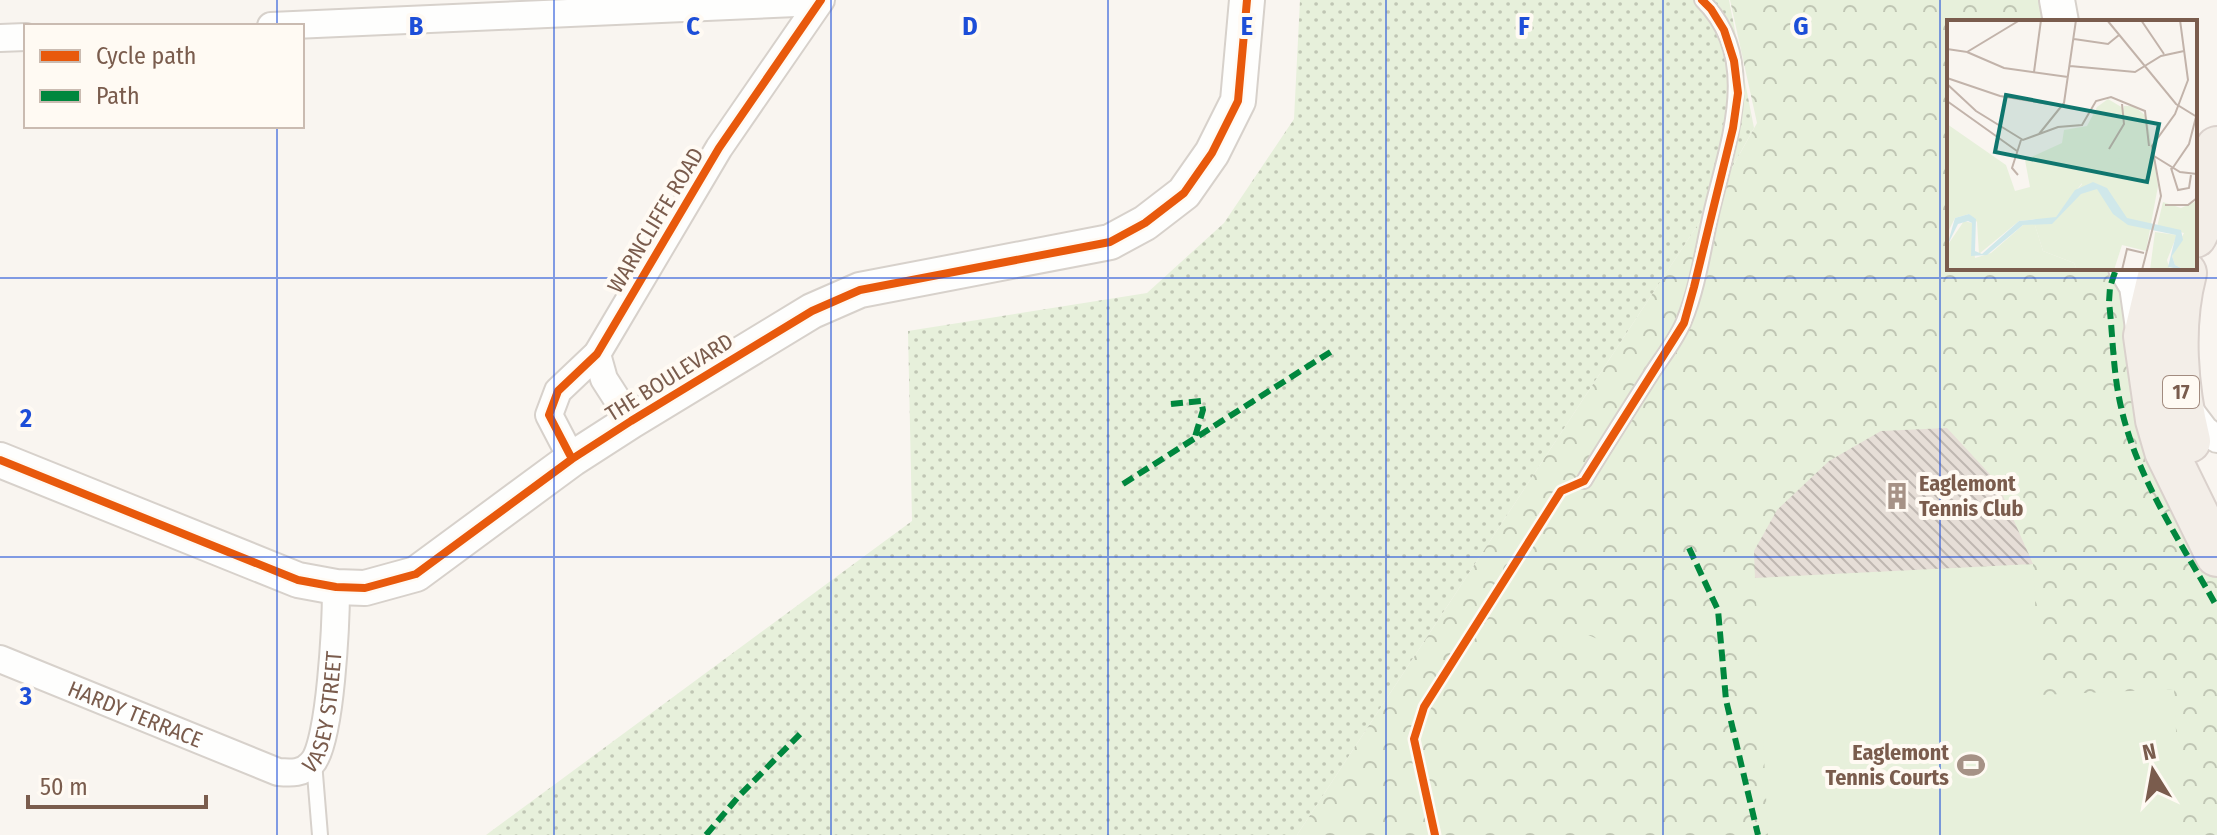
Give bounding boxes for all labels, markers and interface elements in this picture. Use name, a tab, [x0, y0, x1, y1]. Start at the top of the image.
text: B	[409, 11, 424, 42]
text: C	[686, 11, 700, 42]
text: D	[962, 11, 978, 42]
text: E	[1241, 11, 1253, 42]
text: F	[1518, 11, 1530, 42]
text: G	[1793, 11, 1809, 42]
inset map	[1947, 20, 2197, 270]
legend	[24, 24, 304, 128]
text: Cycle path	[96, 42, 196, 70]
text: Path	[96, 82, 140, 110]
street label: WARNCLIFFE ROAD	[601, 143, 709, 298]
street label: THE BOULEVARD	[601, 328, 738, 427]
road number: 17	[2163, 376, 2199, 408]
text: 2	[19, 403, 32, 434]
place label: Eaglemont Tennis Club	[1919, 470, 2023, 522]
building icon: Eaglemont Tennis Club	[1882, 481, 1912, 511]
street label: VASEY STREET	[297, 650, 347, 779]
street label: HARDY TERRACE	[64, 675, 206, 754]
text: 3	[19, 681, 32, 712]
north arrow	[2113, 731, 2193, 811]
text: N	[2140, 737, 2158, 766]
place label: Eaglemont Tennis Courts	[1826, 739, 1949, 791]
sports icon: Eaglemont Tennis Courts	[1956, 750, 1986, 780]
scale bar	[28, 759, 206, 809]
text: 50 m	[40, 773, 88, 801]

